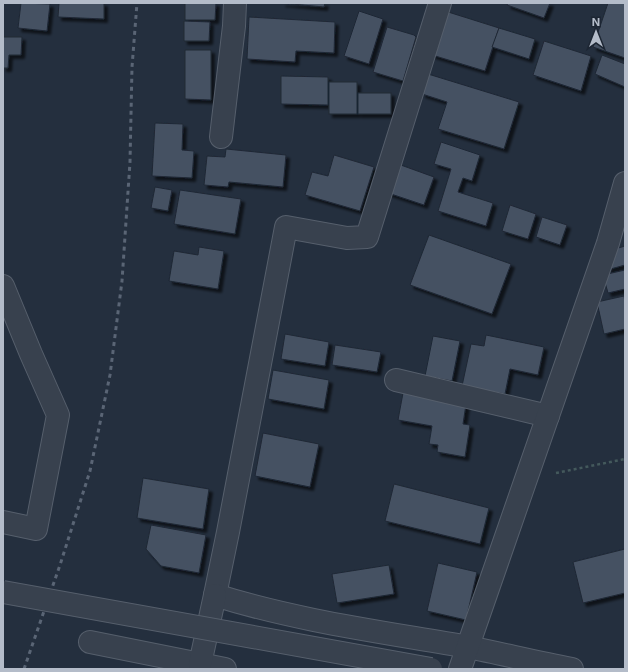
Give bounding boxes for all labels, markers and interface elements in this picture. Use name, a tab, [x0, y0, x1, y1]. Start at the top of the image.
north arrow	[576, 12, 616, 52]
text: N	[592, 15, 600, 29]

